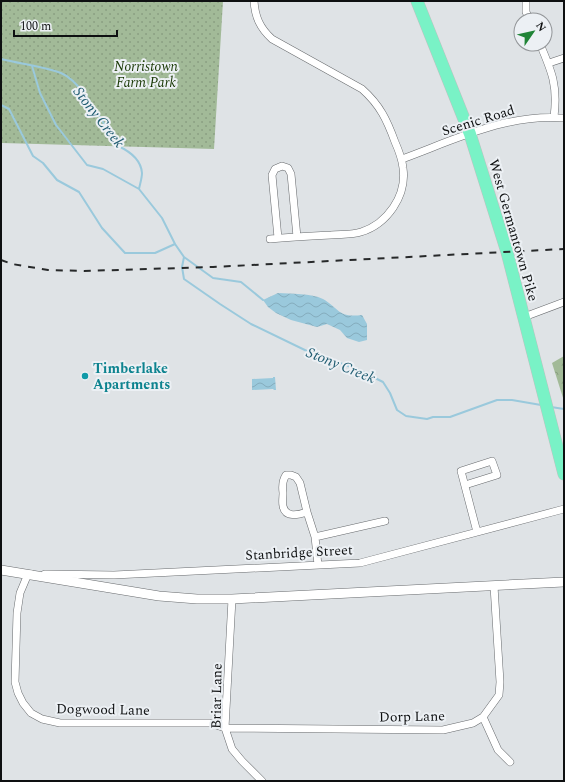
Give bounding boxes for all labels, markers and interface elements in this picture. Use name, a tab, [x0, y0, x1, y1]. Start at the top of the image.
scale bar	[14, 12, 117, 38]
north arrow	[513, 12, 553, 52]
text: 100 m	[20, 17, 51, 36]
text: N	[531, 18, 550, 35]
park label: Norristown Farm Park	[114, 56, 179, 93]
water label: Stony Creek	[67, 82, 130, 153]
street label: Scenic Road	[439, 99, 517, 142]
street label: West Germantown Pike	[483, 157, 544, 304]
water label: Stony Creek	[303, 341, 379, 390]
place label: Timberlake Apartments	[93, 358, 170, 395]
marker: Timberlake Apartments	[80, 371, 90, 381]
street label: Stanbridge Street	[245, 539, 353, 566]
street label: Briar Lane	[205, 663, 228, 729]
street label: Dogwood Lane	[56, 698, 150, 721]
street label: Dorp Lane	[379, 705, 445, 728]

